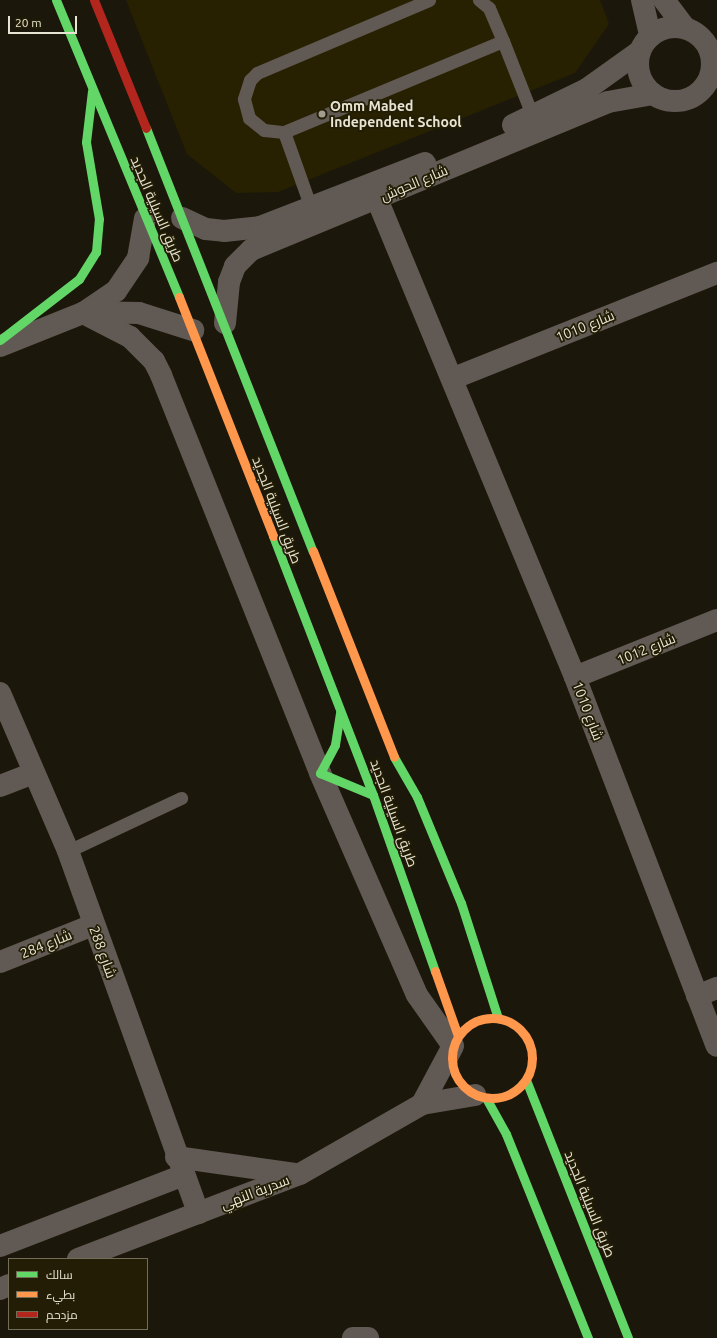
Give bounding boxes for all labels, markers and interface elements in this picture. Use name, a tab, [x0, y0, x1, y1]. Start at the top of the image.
scale bar	[10, 8, 79, 34]
text: 20 m	[15, 16, 42, 29]
place label: Omm Mabed Independent School	[330, 98, 462, 130]
marker: Omm Mabed Independent School	[317, 109, 327, 119]
street label: طريق السيلية الجديد	[127, 153, 187, 265]
street label: شارع الحوش	[378, 161, 450, 205]
street label: شارع 1010	[553, 307, 617, 345]
street label: طريق السيلية الجديد	[249, 454, 305, 566]
street label: شارع 1012	[614, 630, 678, 668]
street label: شارع 1010	[569, 679, 607, 743]
street label: طريق السيلية الجديد	[367, 757, 421, 869]
street label: شارع 288	[86, 924, 120, 980]
street label: شارع 284	[18, 926, 74, 962]
street label: طريق السيلية الجديد	[561, 1148, 619, 1260]
street label: سدرية النهي	[218, 1171, 292, 1213]
legend	[8, 1258, 148, 1330]
text: سالك	[46, 1268, 73, 1281]
text: بطيء	[46, 1288, 75, 1301]
text: مزدحم	[46, 1308, 78, 1321]

